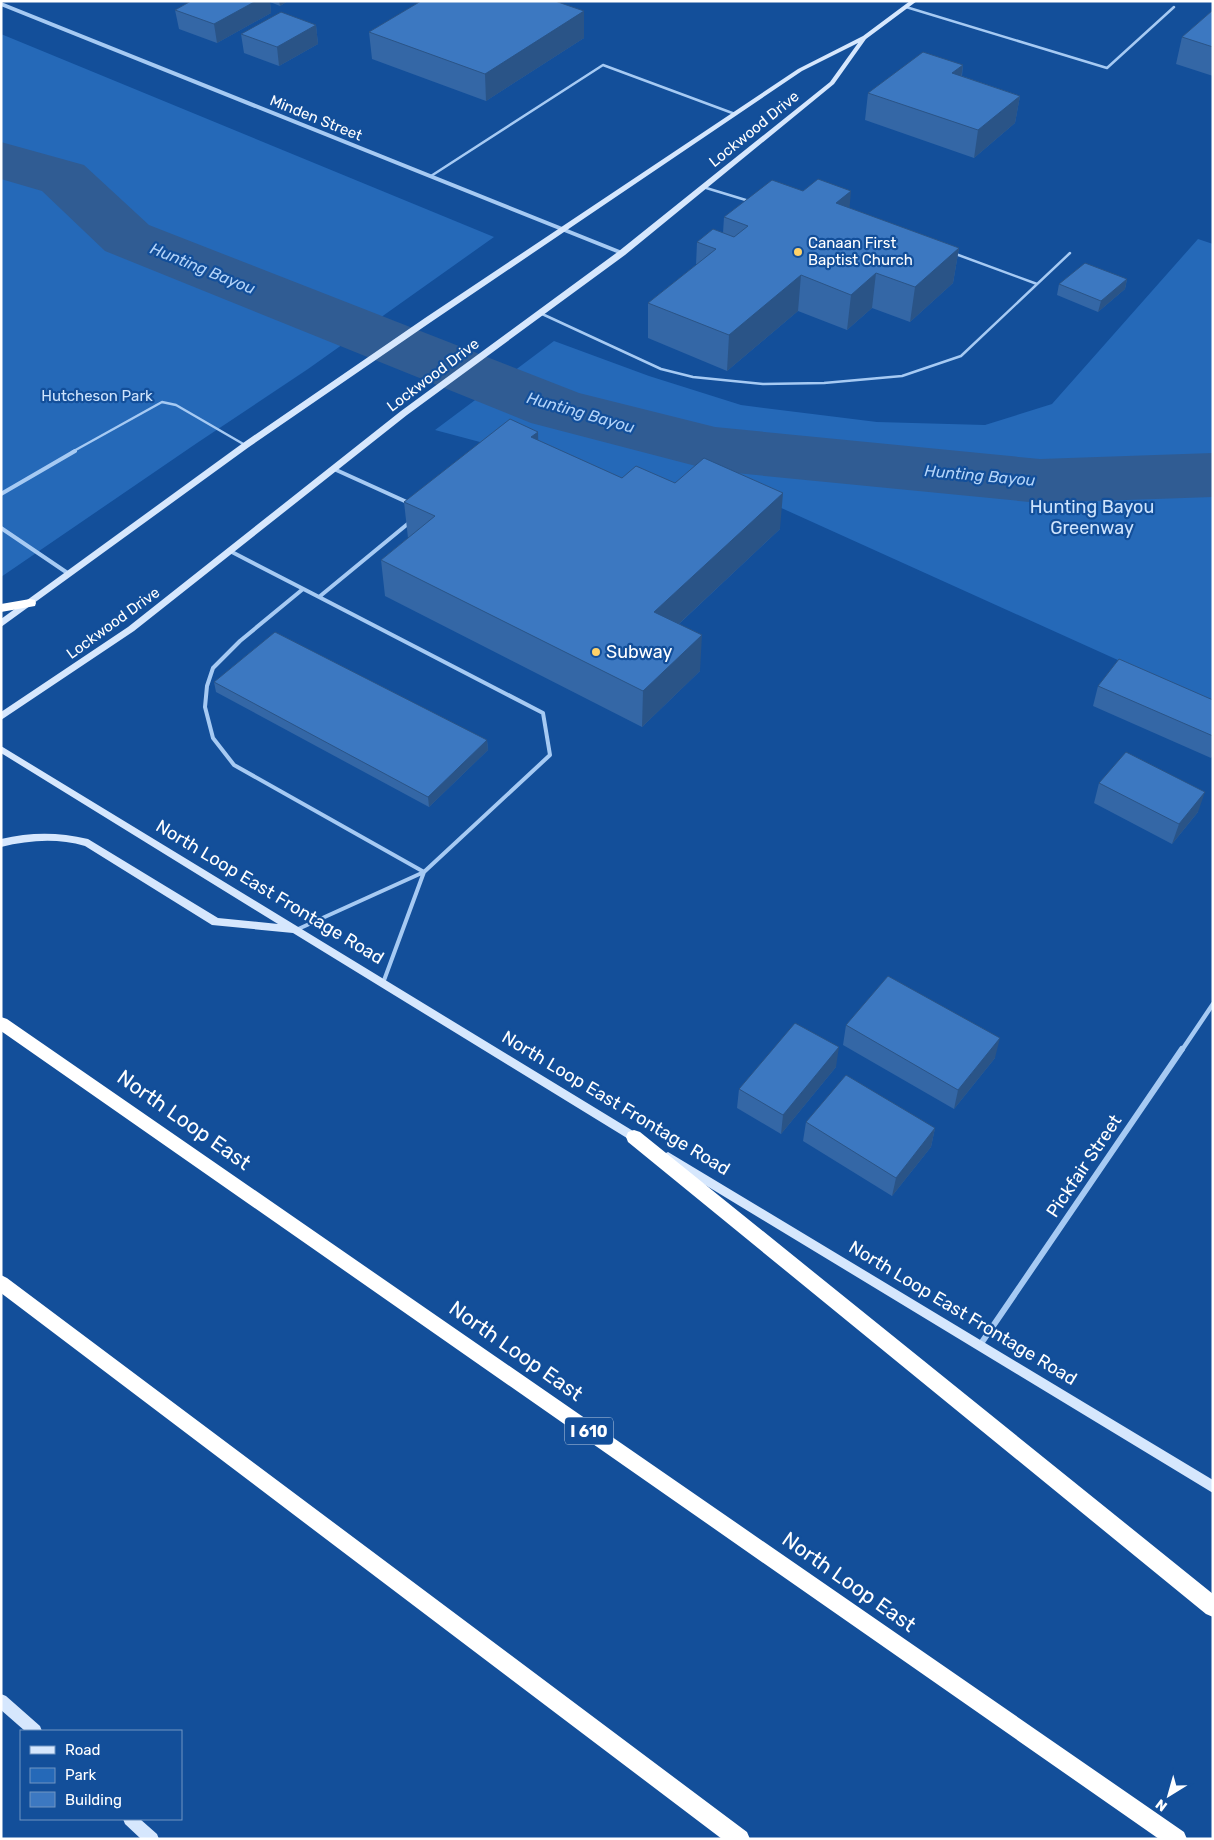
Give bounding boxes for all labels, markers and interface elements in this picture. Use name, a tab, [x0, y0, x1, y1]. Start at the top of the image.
street label: Lockwood Drive	[705, 87, 803, 171]
street label: Minden Street	[267, 91, 365, 145]
place label: Canaan First Baptist Church	[808, 234, 913, 269]
water label: Hunting Bayou	[148, 239, 258, 298]
marker: Canaan First Baptist Church	[792, 246, 804, 258]
street label: Lockwood Drive	[383, 335, 483, 415]
park label: Hutcheson Park	[41, 387, 153, 405]
water label: Hunting Bayou	[525, 388, 637, 437]
water label: Hunting Bayou	[924, 461, 1037, 490]
park label: Hunting Bayou Greenway	[1030, 496, 1154, 539]
street label: Lockwood Drive	[63, 583, 163, 663]
place label: Subway	[606, 641, 672, 663]
marker: Subway	[590, 646, 602, 658]
street label: North Loop East Frontage Road	[152, 815, 388, 969]
street label: North Loop East Frontage Road	[498, 1026, 734, 1180]
street label: North Loop East	[113, 1064, 256, 1175]
street label: Pickfair Street	[1042, 1110, 1126, 1222]
street label: North Loop East Frontage Road	[845, 1236, 1081, 1390]
street label: North Loop East	[445, 1295, 588, 1406]
road number: I 610	[565, 1418, 613, 1444]
street label: North Loop East	[778, 1526, 921, 1637]
legend	[20, 1730, 182, 1820]
text: Road	[65, 1741, 101, 1759]
text: Park	[65, 1766, 96, 1784]
north arrow	[1144, 1770, 1194, 1820]
text: Building	[65, 1791, 122, 1809]
text: N	[1152, 1795, 1171, 1815]

